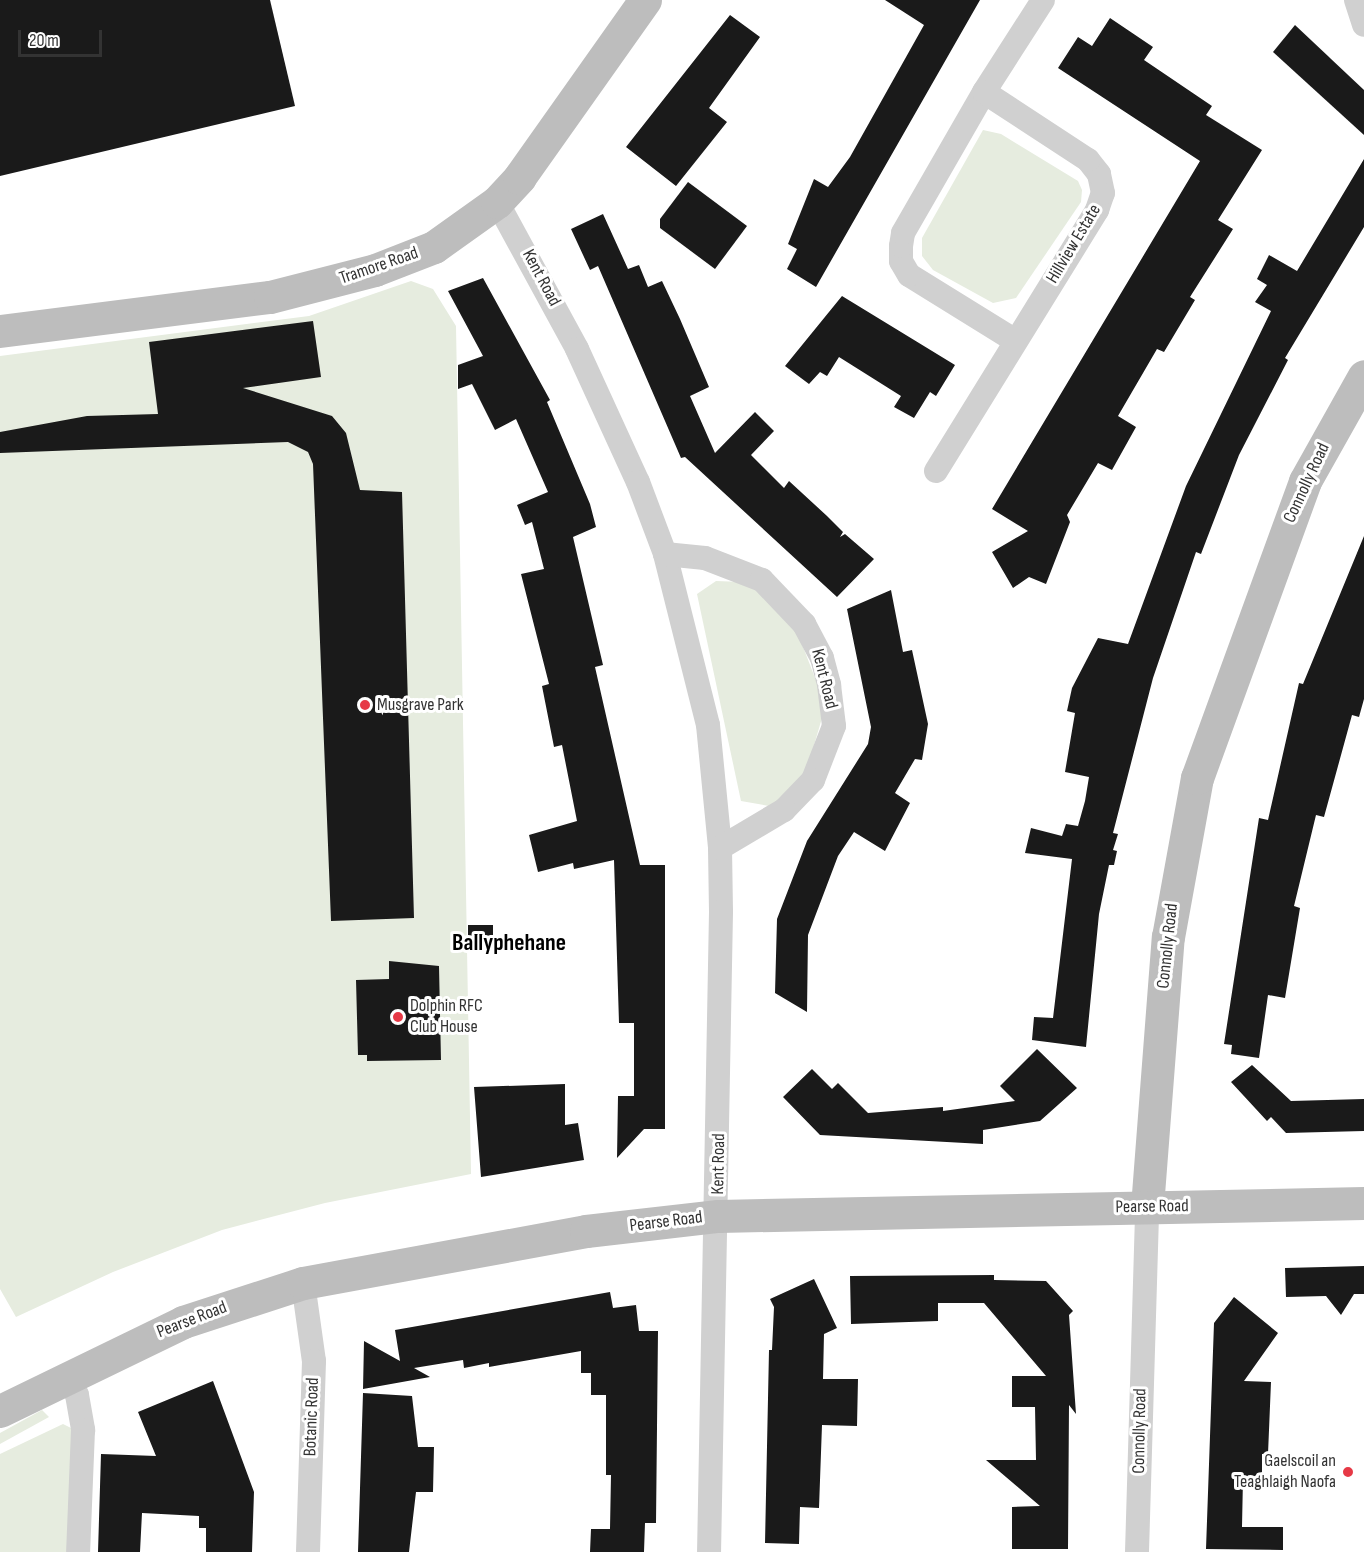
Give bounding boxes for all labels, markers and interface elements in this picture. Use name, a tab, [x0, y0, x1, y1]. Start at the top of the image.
scale bar	[21, 18, 105, 56]
text: 20 m	[29, 30, 59, 51]
street label: Hillview Estate	[1042, 201, 1106, 287]
street label: Tramore Road	[337, 242, 421, 290]
street label: Kent Road	[517, 246, 565, 310]
street label: Connolly Road	[1279, 440, 1335, 526]
street label: Kent Road	[806, 647, 842, 711]
place label: Musgrave Park	[377, 694, 464, 716]
marker: Musgrave Park	[358, 698, 372, 712]
street label: Connolly Road	[1153, 902, 1183, 990]
district label: Ballyphehane	[452, 929, 566, 957]
place label: Dolphin RFC Club House	[410, 996, 483, 1038]
marker: Dolphin RFC Club House	[391, 1010, 405, 1024]
street label: Kent Road	[708, 1133, 730, 1195]
street label: Pearse Road	[1115, 1196, 1189, 1218]
street label: Pearse Road	[628, 1207, 704, 1237]
street label: Pearse Road	[154, 1297, 230, 1343]
street label: Botanic Road	[300, 1377, 324, 1457]
street label: Connolly Road	[1128, 1388, 1152, 1474]
place label: Gaelscoil an Teaghlaigh Naofa	[1234, 1451, 1336, 1494]
marker: Gaelscoil an Teaghlaigh Naofa	[1341, 1465, 1355, 1479]

